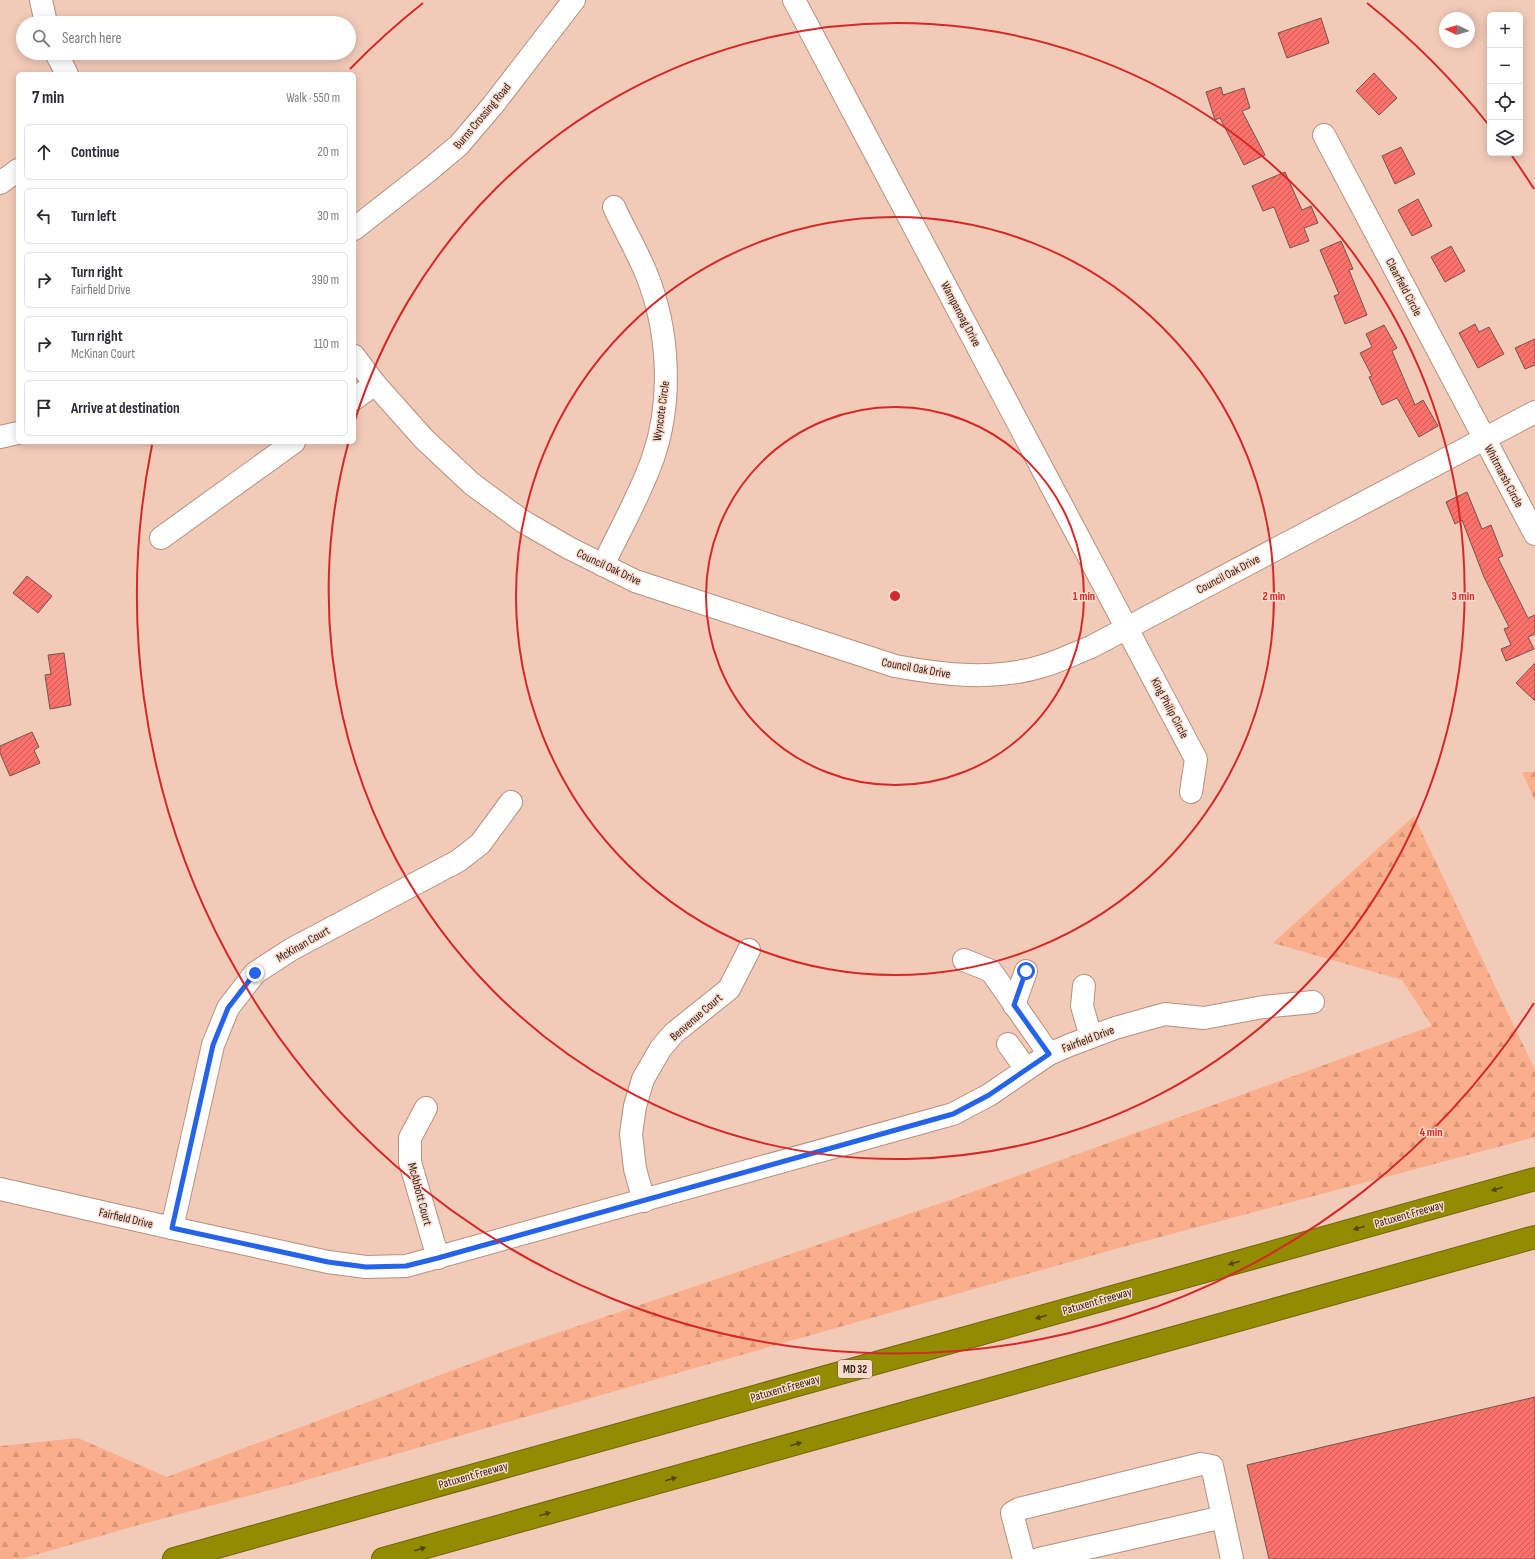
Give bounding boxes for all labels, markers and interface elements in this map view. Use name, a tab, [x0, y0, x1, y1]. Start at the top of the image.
north arrow	[1439, 12, 1475, 48]
map controls	[1487, 12, 1523, 156]
button: +	[1487, 12, 1523, 48]
search box	[16, 16, 356, 60]
icon: search	[30, 27, 52, 49]
text: Search here	[62, 29, 122, 48]
button: −	[1487, 48, 1523, 84]
street label: Burns Crossing Road	[450, 80, 514, 152]
button: locate	[1487, 84, 1523, 120]
text: 7 min	[32, 88, 64, 108]
text: Walk · 550 m	[286, 90, 340, 106]
button: layers	[1487, 120, 1523, 156]
icon: ahead	[33, 141, 55, 163]
text: Continue	[71, 143, 120, 162]
text: 20 m	[317, 144, 339, 160]
icon: left	[33, 205, 55, 227]
text: Turn left	[71, 207, 116, 226]
text: 30 m	[317, 208, 339, 224]
street label: Clearfield Circle	[1382, 256, 1425, 319]
text: Turn right	[71, 263, 123, 282]
icon: right	[33, 269, 55, 291]
text: 390 m	[312, 272, 339, 288]
street label: Wampanoag Drive	[937, 279, 984, 350]
text: Fairfield Drive	[71, 282, 131, 298]
text: Turn right	[71, 327, 123, 346]
icon: right	[33, 333, 55, 355]
text: 110 m	[314, 336, 339, 352]
text: McKinan Court	[71, 346, 135, 362]
street label: Wyncote Circle	[650, 380, 673, 442]
icon: arrive	[33, 397, 55, 419]
text: Arrive at destination	[71, 399, 180, 418]
street label: Whitmarsh Circle	[1481, 442, 1526, 510]
street label: Council Oak Drive	[574, 546, 644, 589]
street label: Council Oak Drive	[1194, 551, 1263, 597]
centre of rings	[888, 589, 902, 603]
text: 1 min	[1073, 589, 1095, 604]
text: 2 min	[1263, 589, 1285, 604]
text: 3 min	[1452, 589, 1474, 604]
street label: Council Oak Drive	[880, 655, 952, 682]
street label: King Philip Circle	[1147, 675, 1192, 741]
street label: McKinan Court	[274, 923, 333, 966]
route start	[1017, 962, 1035, 980]
route end	[246, 964, 264, 982]
street label: Benvenue Court	[667, 990, 726, 1044]
street label: Fairfield Drive	[1060, 1023, 1117, 1056]
text: 4 min	[1419, 1125, 1443, 1140]
street label: McAbbott Court	[404, 1161, 435, 1227]
one-way arrow	[1491, 1186, 1503, 1192]
street label: Patuxent Freeway	[1373, 1197, 1446, 1232]
street label: Fairfield Drive	[97, 1205, 155, 1232]
one-way arrow	[1352, 1225, 1364, 1231]
one-way arrow	[1227, 1260, 1239, 1266]
street label: Patuxent Freeway	[1061, 1284, 1134, 1319]
one-way arrow	[1035, 1314, 1047, 1320]
road number: MD 32	[838, 1360, 872, 1378]
street label: Patuxent Freeway	[749, 1371, 822, 1406]
one-way arrow	[790, 1440, 802, 1446]
street label: Patuxent Freeway	[437, 1458, 510, 1493]
one-way arrow	[664, 1475, 677, 1481]
one-way arrow	[539, 1510, 552, 1516]
one-way arrow	[414, 1545, 427, 1551]

